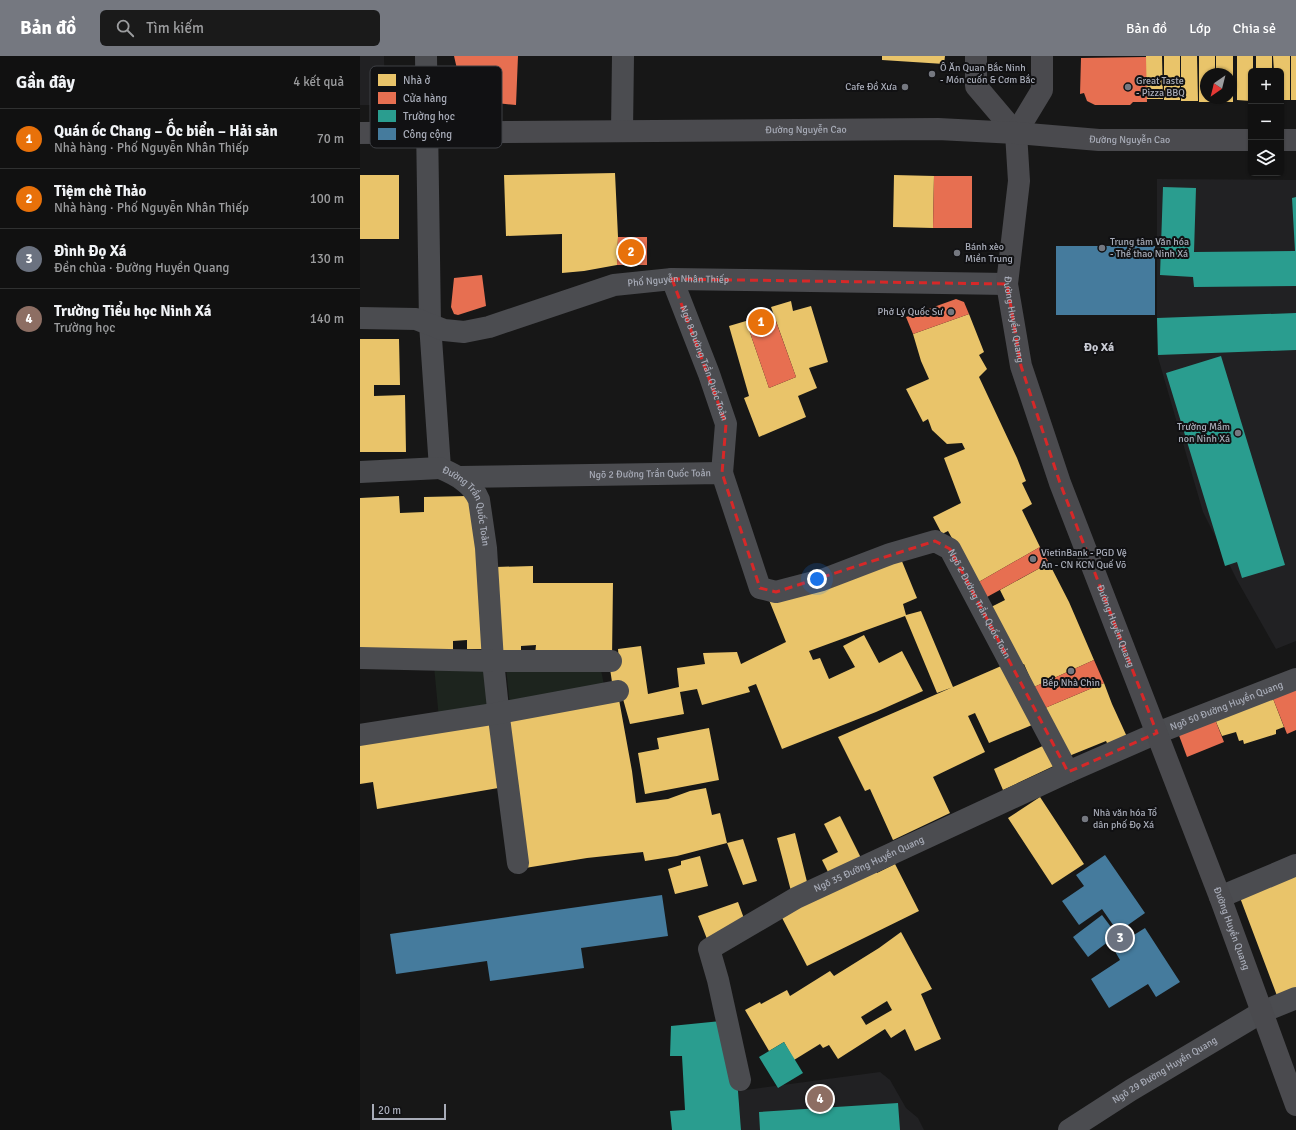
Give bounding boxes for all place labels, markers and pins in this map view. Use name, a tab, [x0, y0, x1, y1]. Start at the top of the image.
place label: Ô Ăn Quan Bắc Ninh - Món cuốn & Cơm Bắc	[940, 61, 1036, 86]
marker: Ô Ăn Quan Bắc Ninh - Món cuốn & Cơm Bắc	[927, 69, 937, 79]
place label: Great Taste - Pizza BBQ	[1136, 75, 1185, 99]
place label: Cafe Đồ Xưa	[845, 81, 897, 93]
marker: Cafe Đồ Xưa	[900, 82, 910, 92]
marker: Great Taste - Pizza BBQ	[1123, 82, 1133, 92]
place label: Trung tâm Văn hóa - Thể thao Ninh Xá	[1110, 236, 1189, 260]
pin: 2	[618, 237, 644, 267]
place label: Bánh xèo Miền Trung	[965, 241, 1013, 265]
marker: Trung tâm Văn hóa - Thể thao Ninh Xá	[1097, 243, 1107, 253]
marker: Bánh xèo Miền Trung	[952, 248, 962, 258]
place label: Phở Lý Quốc Sư	[878, 306, 943, 318]
pin: 1	[748, 307, 774, 337]
marker: Phở Lý Quốc Sư	[946, 307, 956, 317]
place label: Trường Mầm non Ninh Xá	[1177, 421, 1230, 445]
marker: Trường Mầm non Ninh Xá	[1233, 428, 1243, 438]
place label: VietinBank - PGD Vệ An - CN KCN Quế Võ	[1041, 547, 1127, 571]
marker: VietinBank - PGD Vệ An - CN KCN Quế Võ	[1028, 554, 1038, 564]
marker: Bếp Nhà Chin	[1066, 666, 1076, 676]
place label: Bếp Nhà Chin	[1042, 677, 1100, 689]
place label: Nhà văn hóa Tổ dân phố Đọ Xá	[1093, 807, 1157, 831]
marker: Nhà văn hóa Tổ dân phố Đọ Xá	[1080, 814, 1090, 824]
pin: 3	[1107, 923, 1133, 953]
pin: 4	[807, 1084, 833, 1114]

